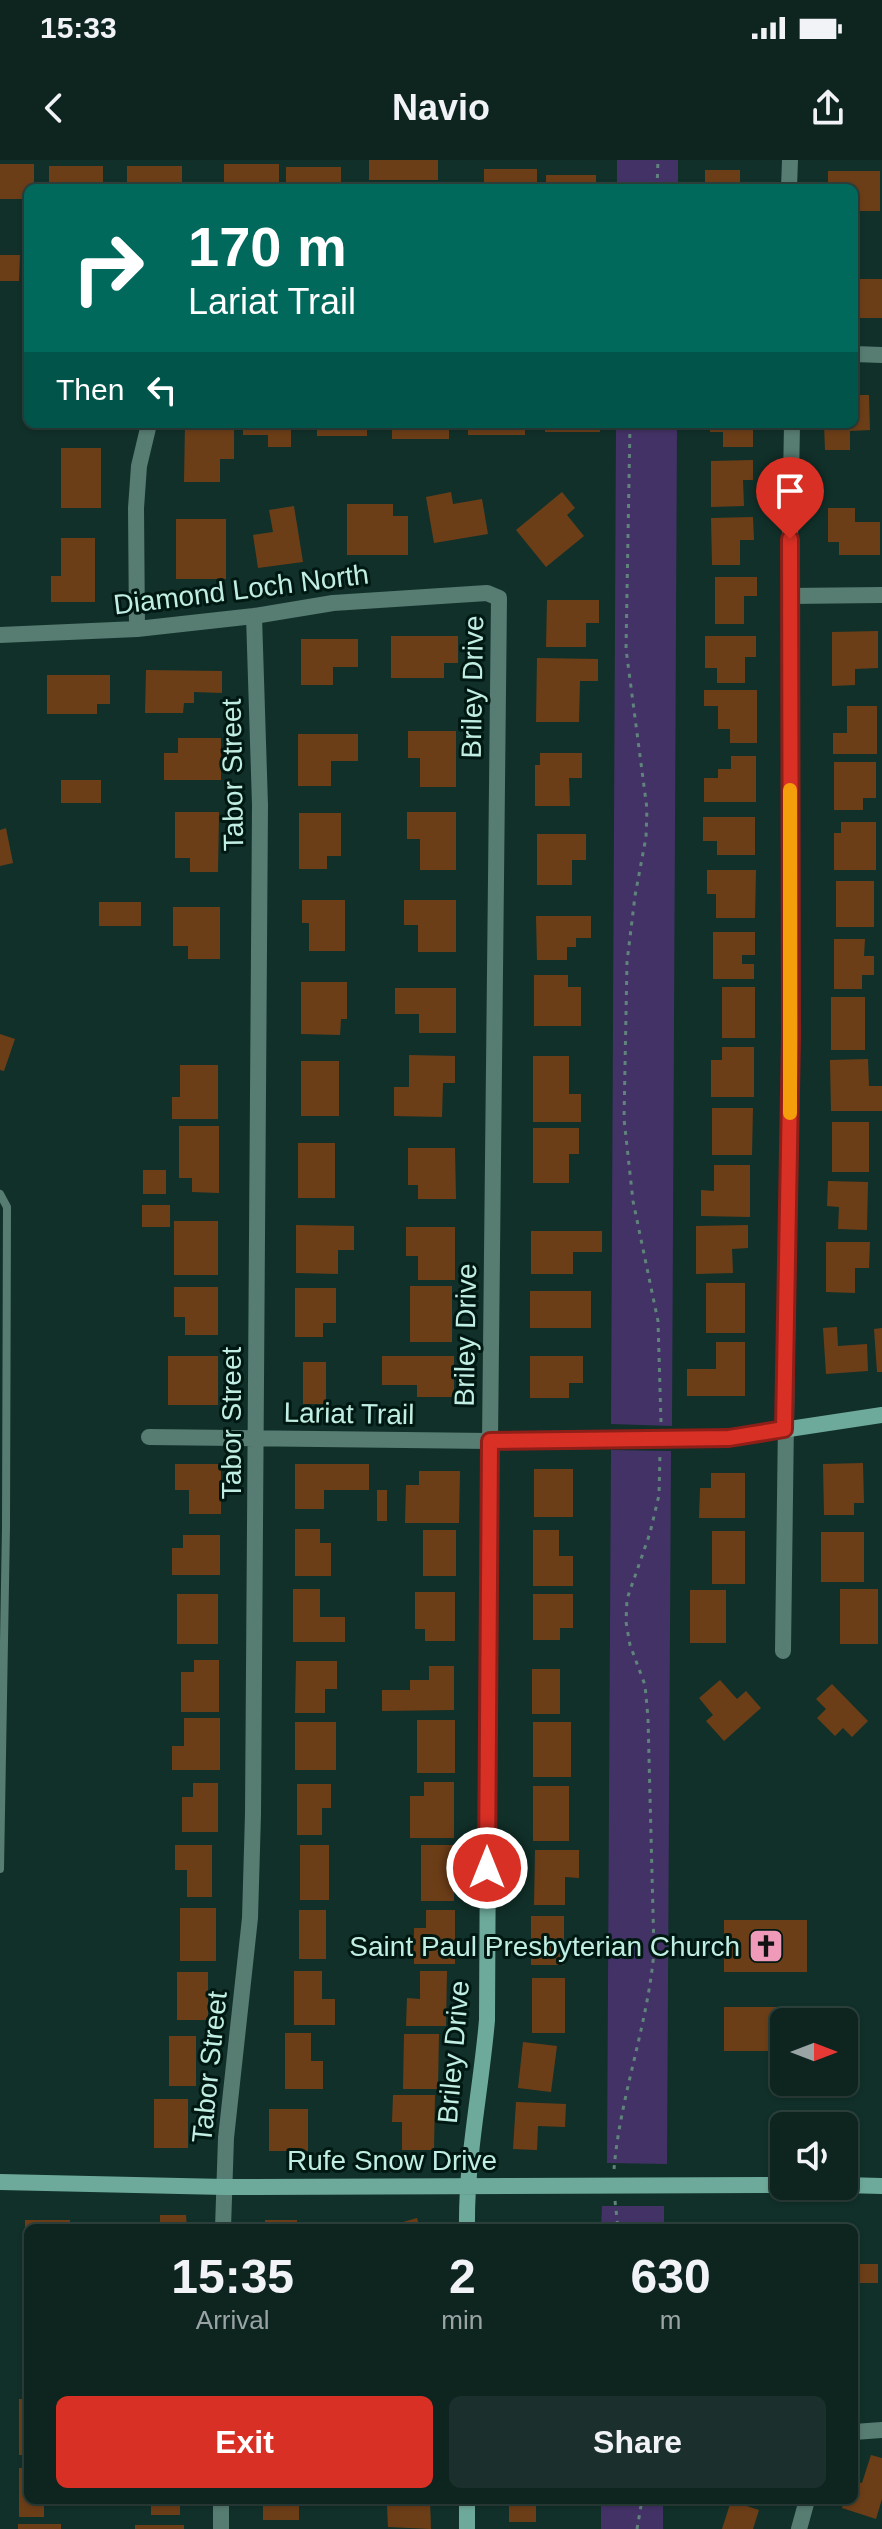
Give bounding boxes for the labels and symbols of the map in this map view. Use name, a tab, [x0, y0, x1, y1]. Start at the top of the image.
pin	[756, 457, 824, 539]
street label: Diamond Loch North	[112, 558, 370, 621]
street label: Briley Drive	[456, 615, 489, 759]
street label: Tabor Street	[216, 698, 249, 852]
street label: Briley Drive	[449, 1263, 482, 1407]
street label: Tabor Street	[216, 1347, 247, 1499]
street label: Lariat Trail	[283, 1397, 415, 1430]
position arrow	[445, 1826, 529, 1910]
church icon: Saint Paul Presbyterian Church	[747, 1927, 785, 1965]
place label: Saint Paul Presbyterian Church	[349, 1931, 740, 1962]
street label: Briley Drive	[432, 1979, 475, 2125]
street label: Tabor Street	[186, 1989, 233, 2145]
north arrow	[770, 2008, 858, 2096]
street label: Rufe Snow Drive	[287, 2145, 497, 2176]

